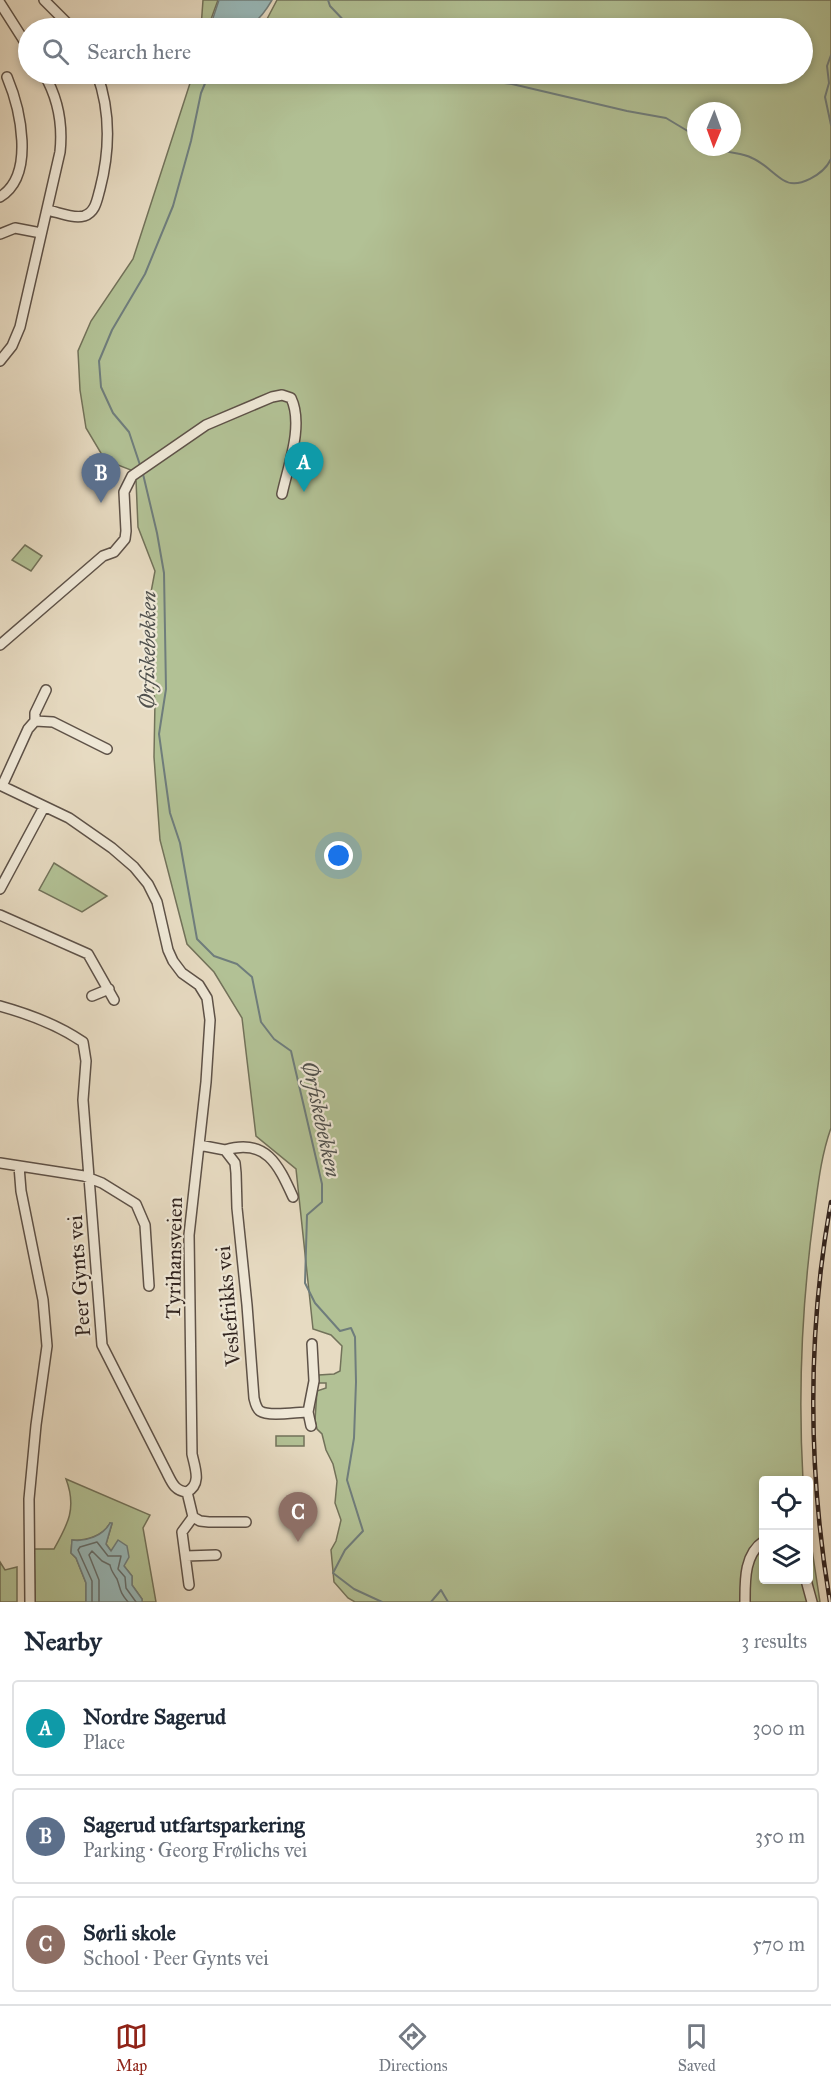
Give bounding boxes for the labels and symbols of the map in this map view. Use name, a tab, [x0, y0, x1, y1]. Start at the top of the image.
north arrow	[687, 102, 741, 156]
pin: A	[284, 442, 324, 492]
pin: B	[82, 454, 120, 503]
water label: Ørfiskebekken	[133, 590, 162, 709]
your location	[324, 841, 353, 870]
water label: Ørfiskebekken	[296, 1059, 347, 1180]
street label: Tyrihansveien	[160, 1197, 188, 1319]
street label: Peer Gynts vei	[62, 1214, 96, 1338]
street label: Veslefrikks vei	[210, 1245, 246, 1368]
pin: C	[278, 1492, 318, 1542]

